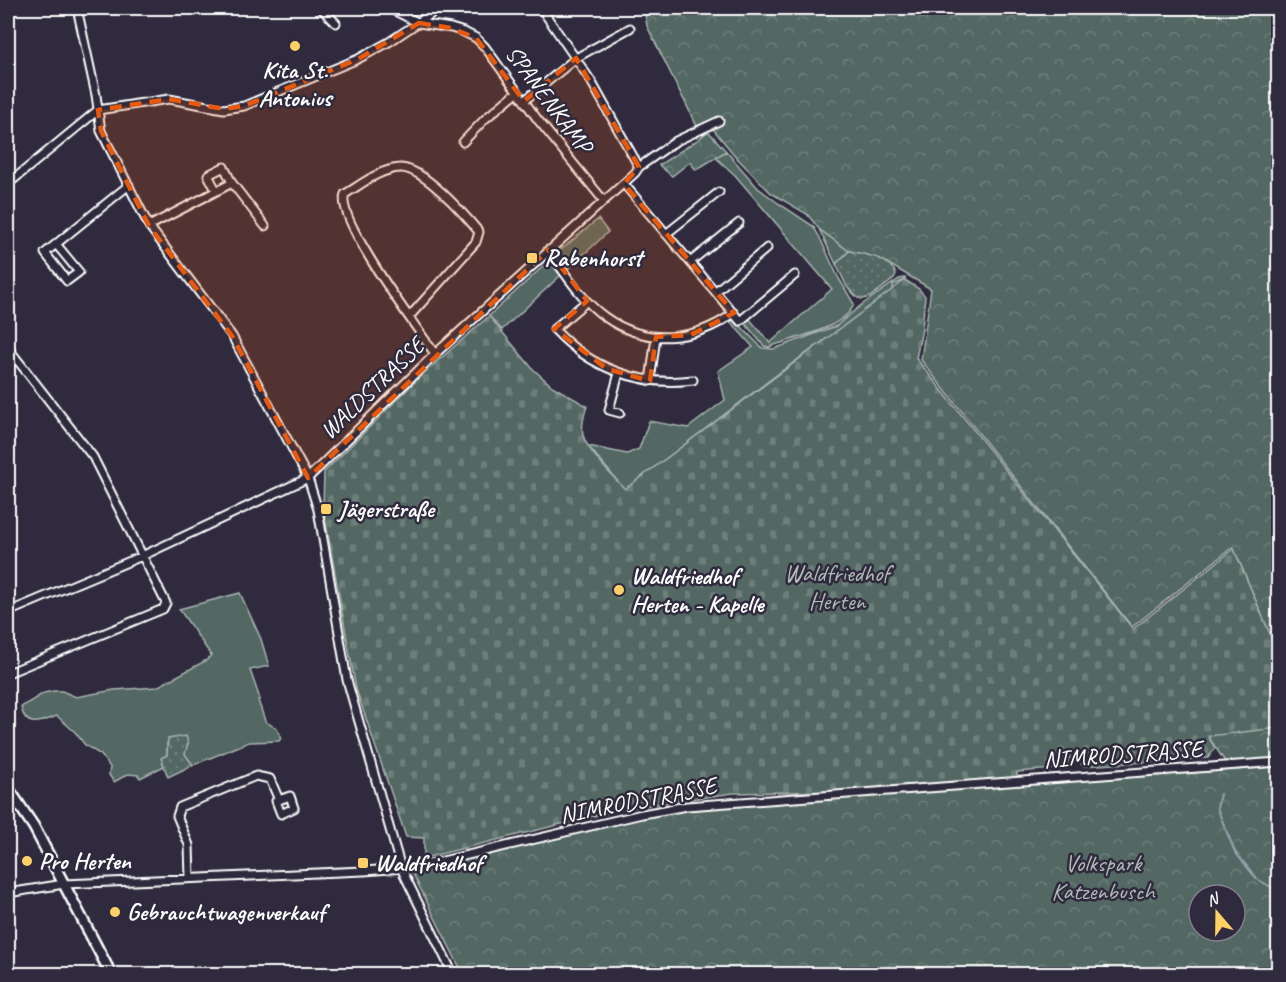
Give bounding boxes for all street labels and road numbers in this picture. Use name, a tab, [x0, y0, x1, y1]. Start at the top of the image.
street label: SPANENKAMP	[499, 39, 601, 162]
street label: WALDSTRASSE	[313, 329, 433, 445]
street label: NIMRODSTRASSE	[1043, 733, 1207, 775]
street label: NIMRODSTRASSE	[557, 769, 722, 830]

